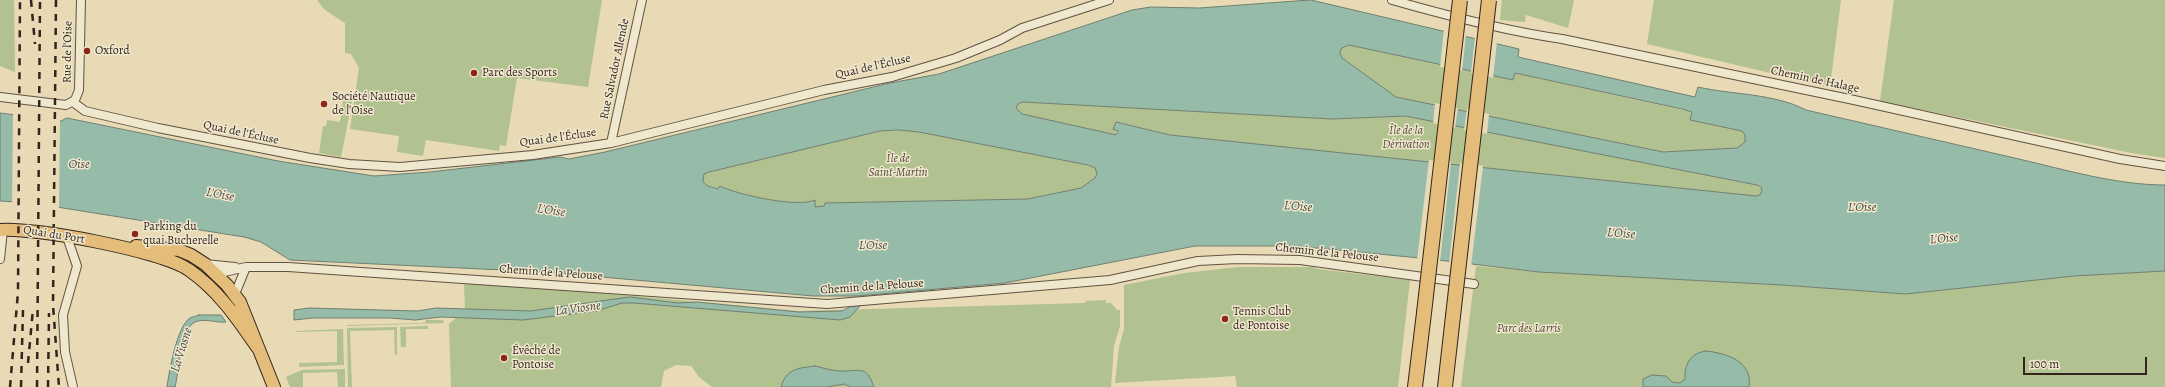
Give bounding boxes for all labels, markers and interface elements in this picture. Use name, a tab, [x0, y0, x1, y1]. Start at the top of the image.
street label: Rue Salvador Allende	[597, 17, 633, 121]
street label: Rue de l'Oise	[60, 21, 76, 83]
place label: Oxford	[95, 44, 130, 58]
marker: Oxford	[82, 46, 92, 56]
street label: Quai de l'Écluse	[834, 51, 912, 83]
street label: Chemin de Halage	[1769, 64, 1861, 96]
place label: Parc des Sports	[482, 66, 557, 80]
marker: Parc des Sports	[469, 68, 479, 78]
place label: Société Nautique de l'Oise	[332, 90, 416, 118]
marker: Société Nautique de l'Oise	[319, 99, 329, 109]
street label: Quai de l'Écluse	[202, 118, 280, 148]
park label: Île de la Dérivation	[1382, 124, 1430, 152]
street label: Quai de l'Écluse	[519, 126, 597, 150]
park label: Île de Saint-Martin	[868, 152, 928, 180]
water label: Oise	[68, 157, 90, 173]
water label: L'Oise	[205, 185, 235, 205]
water label: L'Oise	[1283, 198, 1313, 216]
water label: L’Oise	[1848, 200, 1876, 216]
water label: L'Oise	[536, 201, 566, 221]
place label: Parking du quai Bucherelle	[143, 220, 219, 248]
street label: Quai du Port	[22, 223, 86, 247]
water label: L'Oise	[1606, 225, 1636, 243]
marker: Parking du quai Bucherelle	[130, 229, 140, 239]
water label: L'Oise	[1929, 230, 1959, 248]
water label: L'Oise	[859, 238, 887, 254]
street label: Chemin de la Pelouse	[1275, 240, 1379, 266]
street label: Chemin de la Pelouse	[499, 262, 603, 284]
street label: Chemin de la Pelouse	[820, 276, 924, 298]
water label: La Viosne	[554, 298, 602, 320]
place label: Tennis Club de Pontoise	[1233, 305, 1291, 333]
marker: Tennis Club de Pontoise	[1220, 314, 1230, 324]
park label: Parc des Larris	[1497, 322, 1561, 336]
water label: La Viosne	[168, 326, 196, 374]
place label: Évêché de Pontoise	[512, 344, 560, 372]
scale bar	[2025, 349, 2149, 375]
marker: Évêché de Pontoise	[499, 353, 509, 363]
text: 100 m	[2030, 356, 2059, 372]

